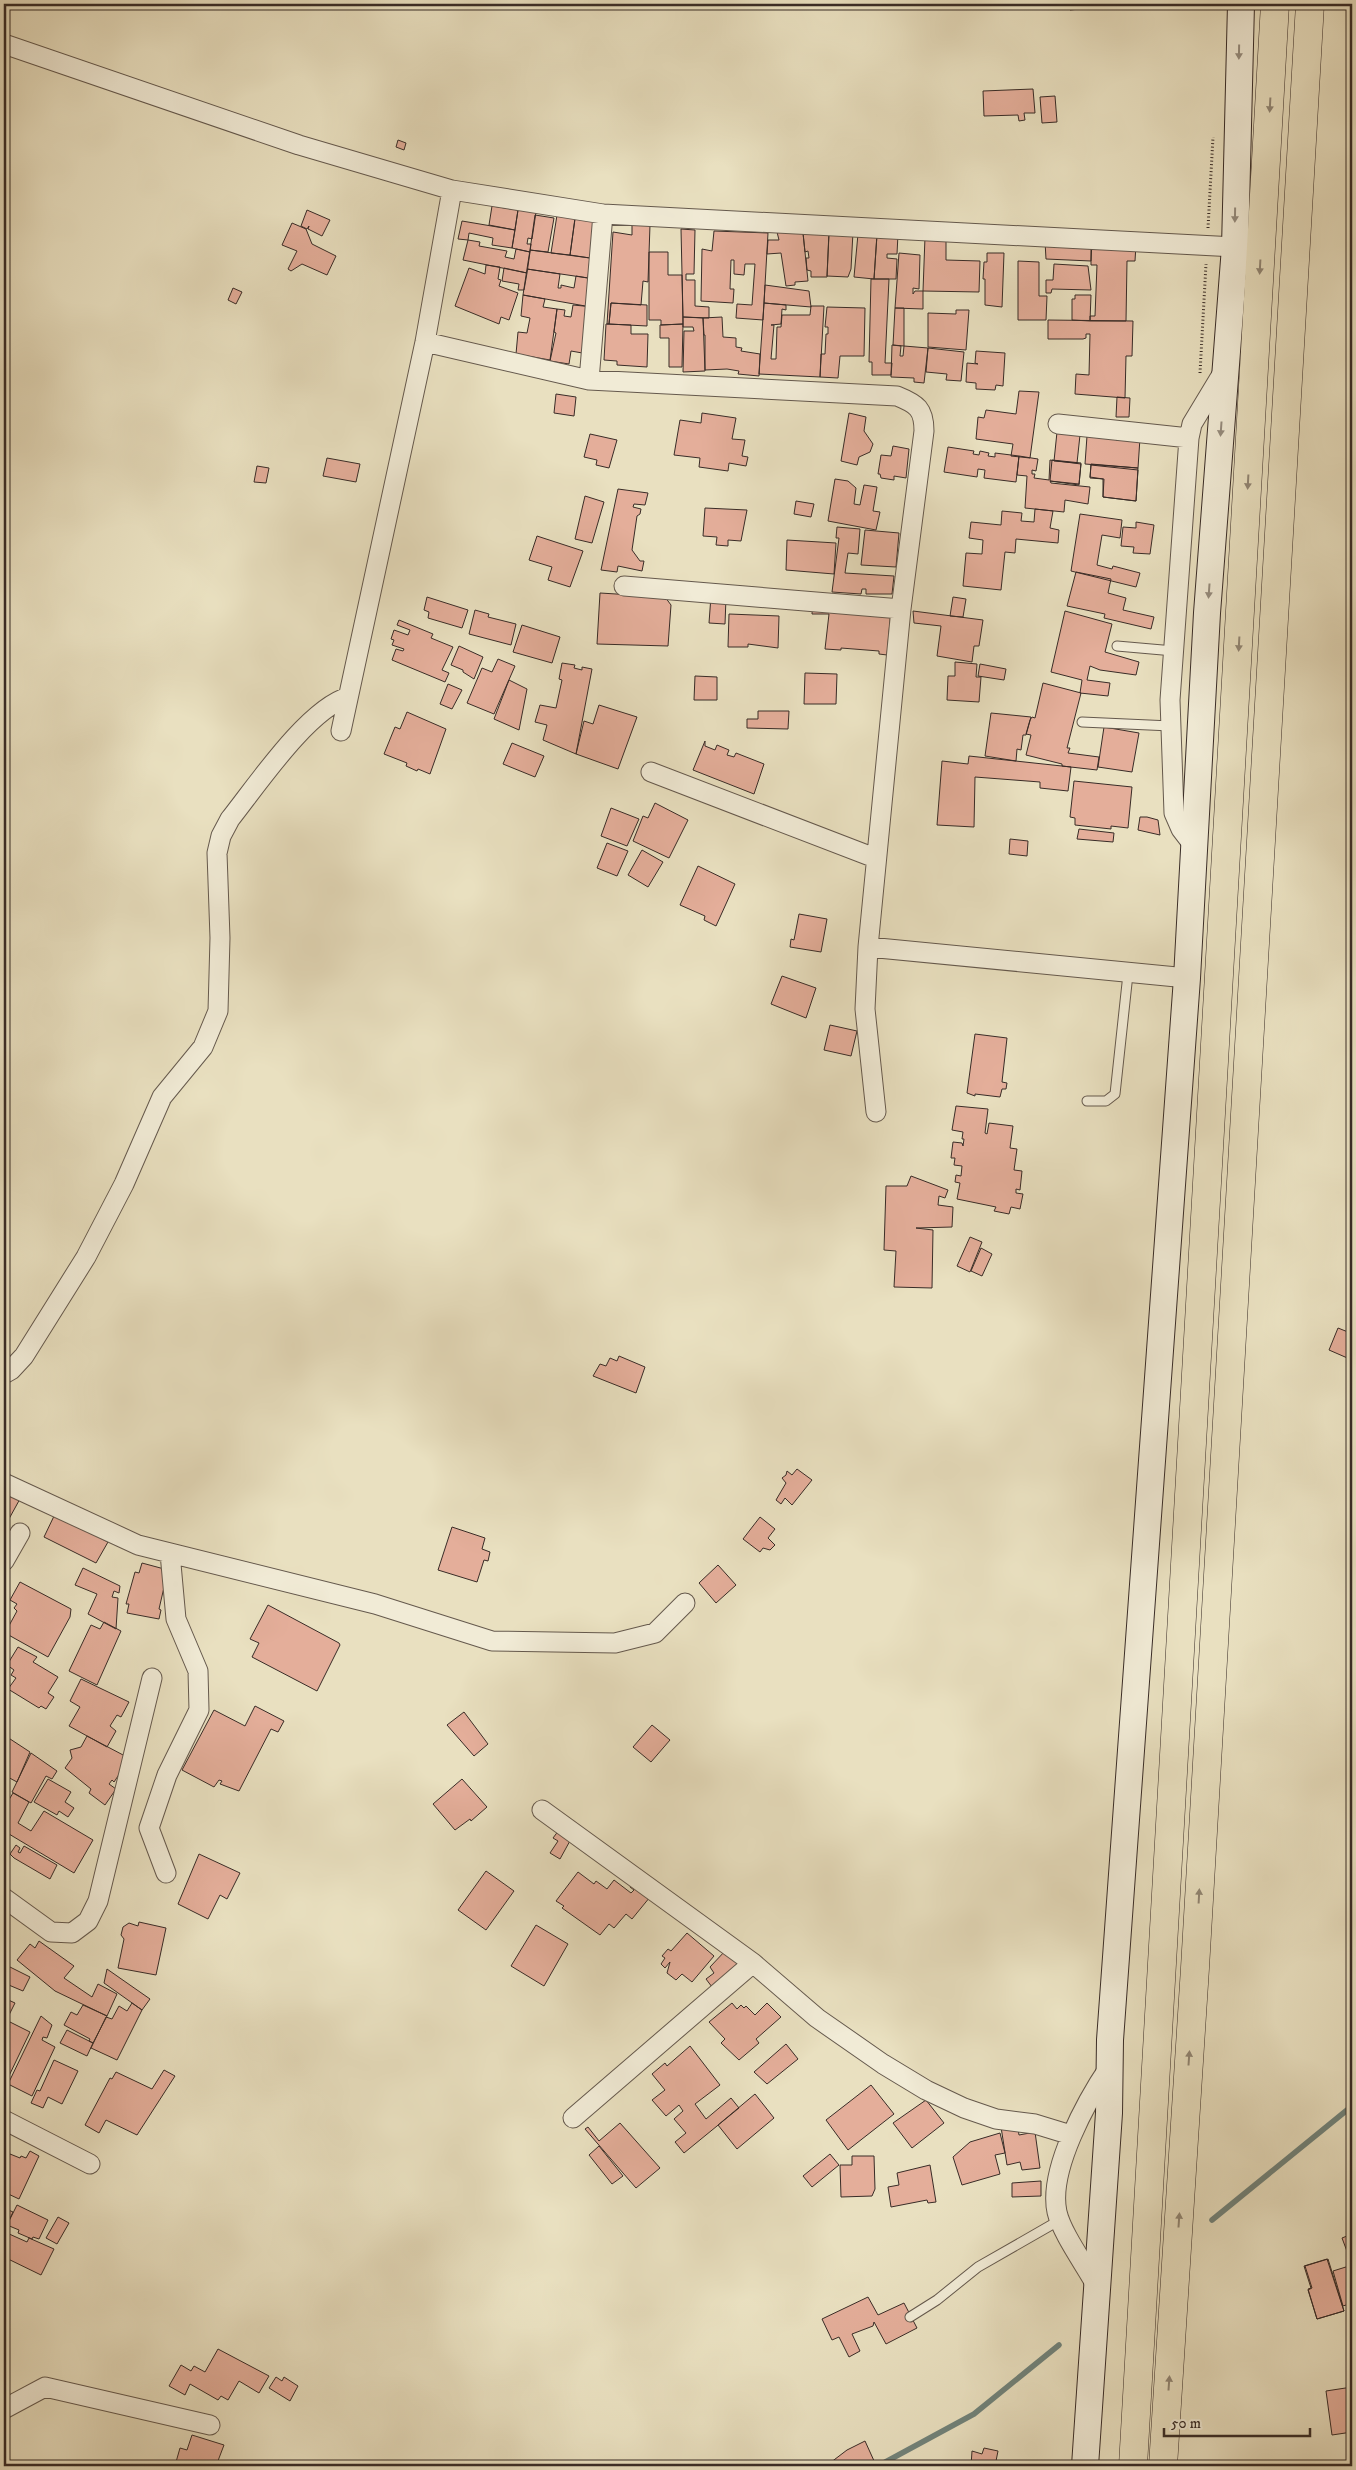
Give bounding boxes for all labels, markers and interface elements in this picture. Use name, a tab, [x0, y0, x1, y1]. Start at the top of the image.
one-way arrow	[1235, 45, 1243, 61]
one-way arrow	[1265, 97, 1273, 113]
one-way arrow	[1231, 207, 1239, 223]
one-way arrow	[1256, 259, 1264, 275]
one-way arrow	[1217, 422, 1225, 438]
one-way arrow	[1244, 474, 1252, 490]
one-way arrow	[1205, 584, 1213, 600]
one-way arrow	[1234, 636, 1242, 652]
one-way arrow	[1196, 1888, 1204, 1904]
one-way arrow	[1186, 2050, 1194, 2066]
one-way arrow	[1175, 2212, 1183, 2228]
one-way arrow	[1165, 2374, 1173, 2390]
scale bar	[1164, 2405, 1310, 2437]
text: 50 m	[1171, 2414, 1201, 2433]

